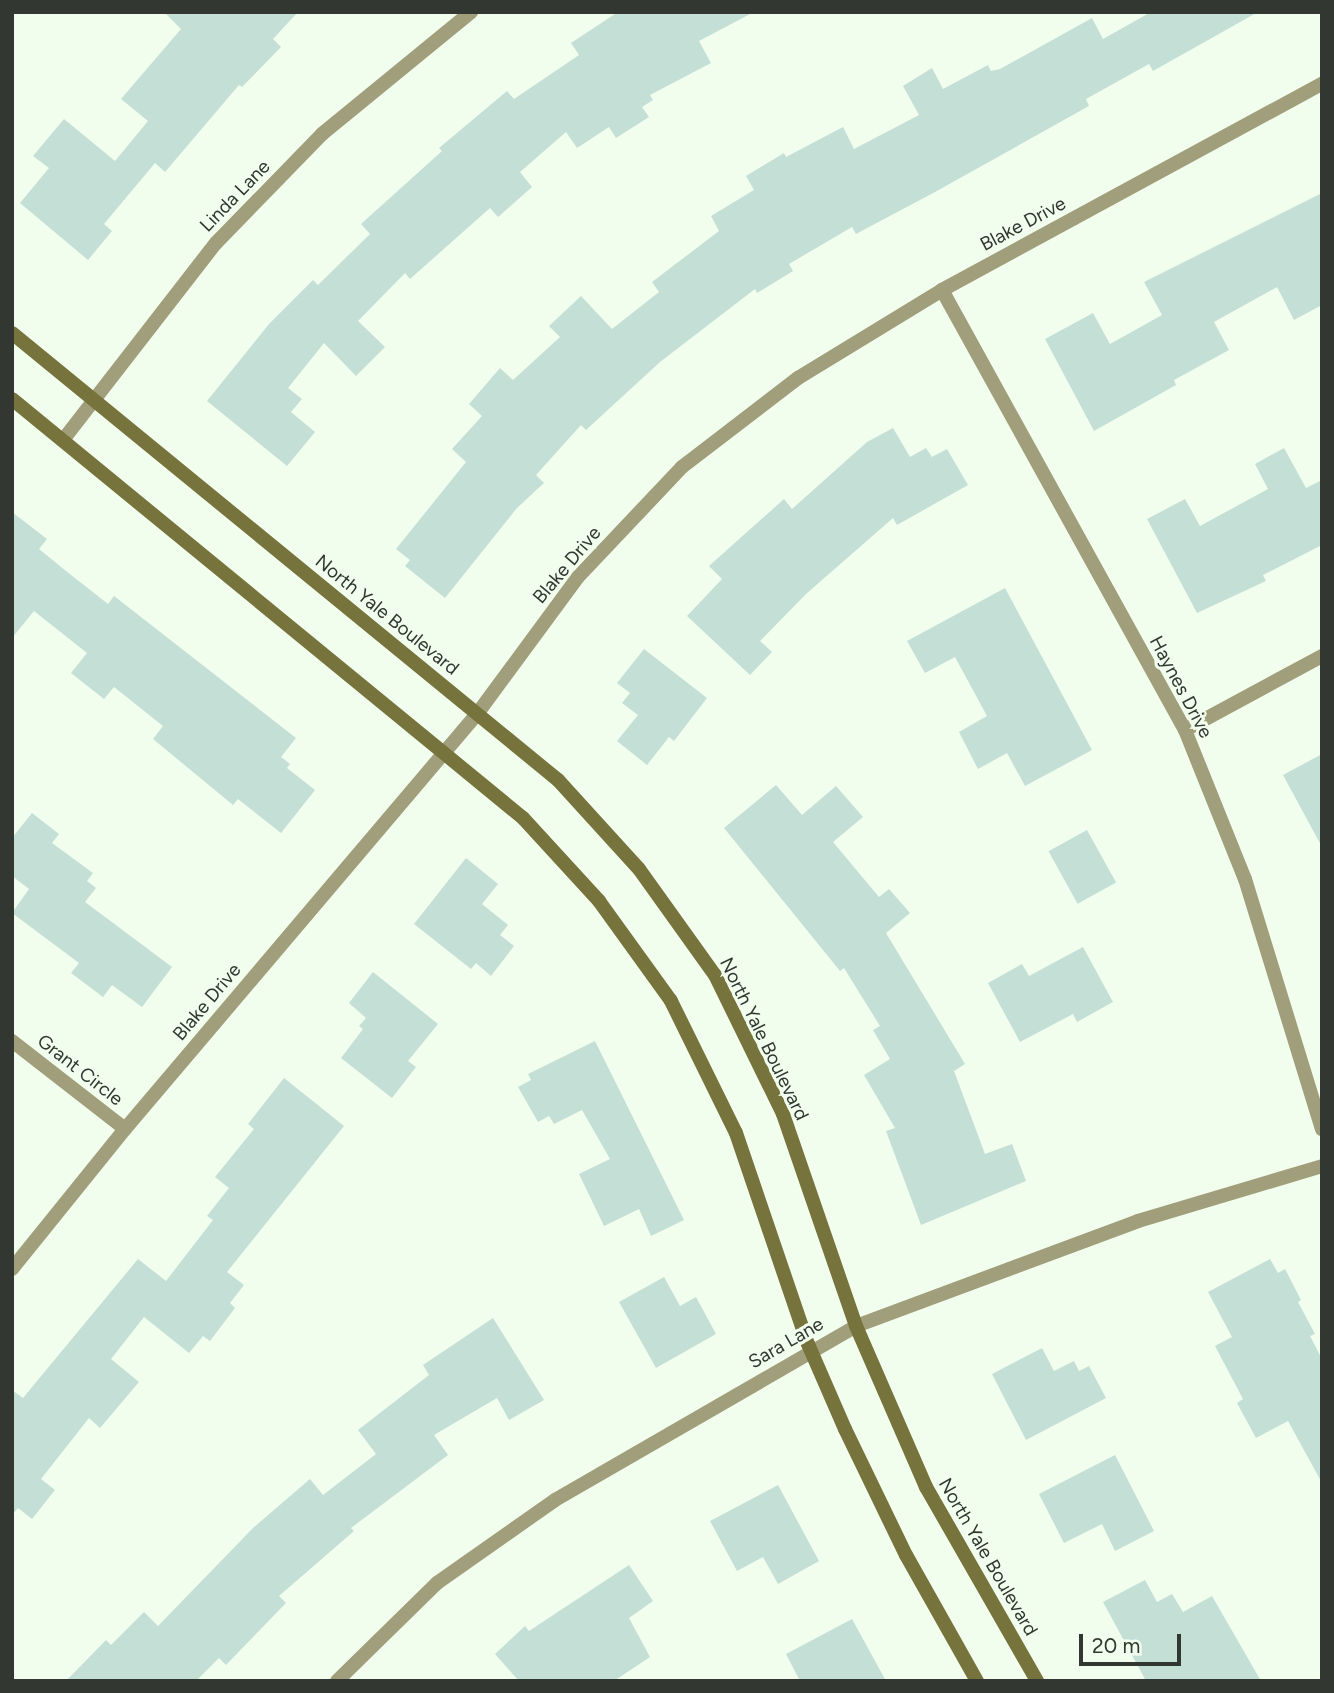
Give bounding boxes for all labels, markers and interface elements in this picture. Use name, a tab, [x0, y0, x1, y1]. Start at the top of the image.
street label: Linda Lane	[195, 155, 275, 237]
street label: Blake Drive	[976, 192, 1070, 256]
street label: Blake Drive	[528, 522, 606, 608]
street label: North Yale Boulevard	[311, 550, 463, 680]
street label: Haynes Drive	[1145, 632, 1217, 742]
street label: North Yale Boulevard	[715, 954, 813, 1124]
street label: Blake Drive	[168, 959, 246, 1045]
street label: Grant Circle	[33, 1029, 127, 1111]
street label: Sara Lane	[744, 1312, 828, 1374]
street label: North Yale Boulevard	[934, 1474, 1042, 1640]
scale bar	[1082, 1620, 1184, 1664]
text: 20 m	[1092, 1633, 1140, 1658]

